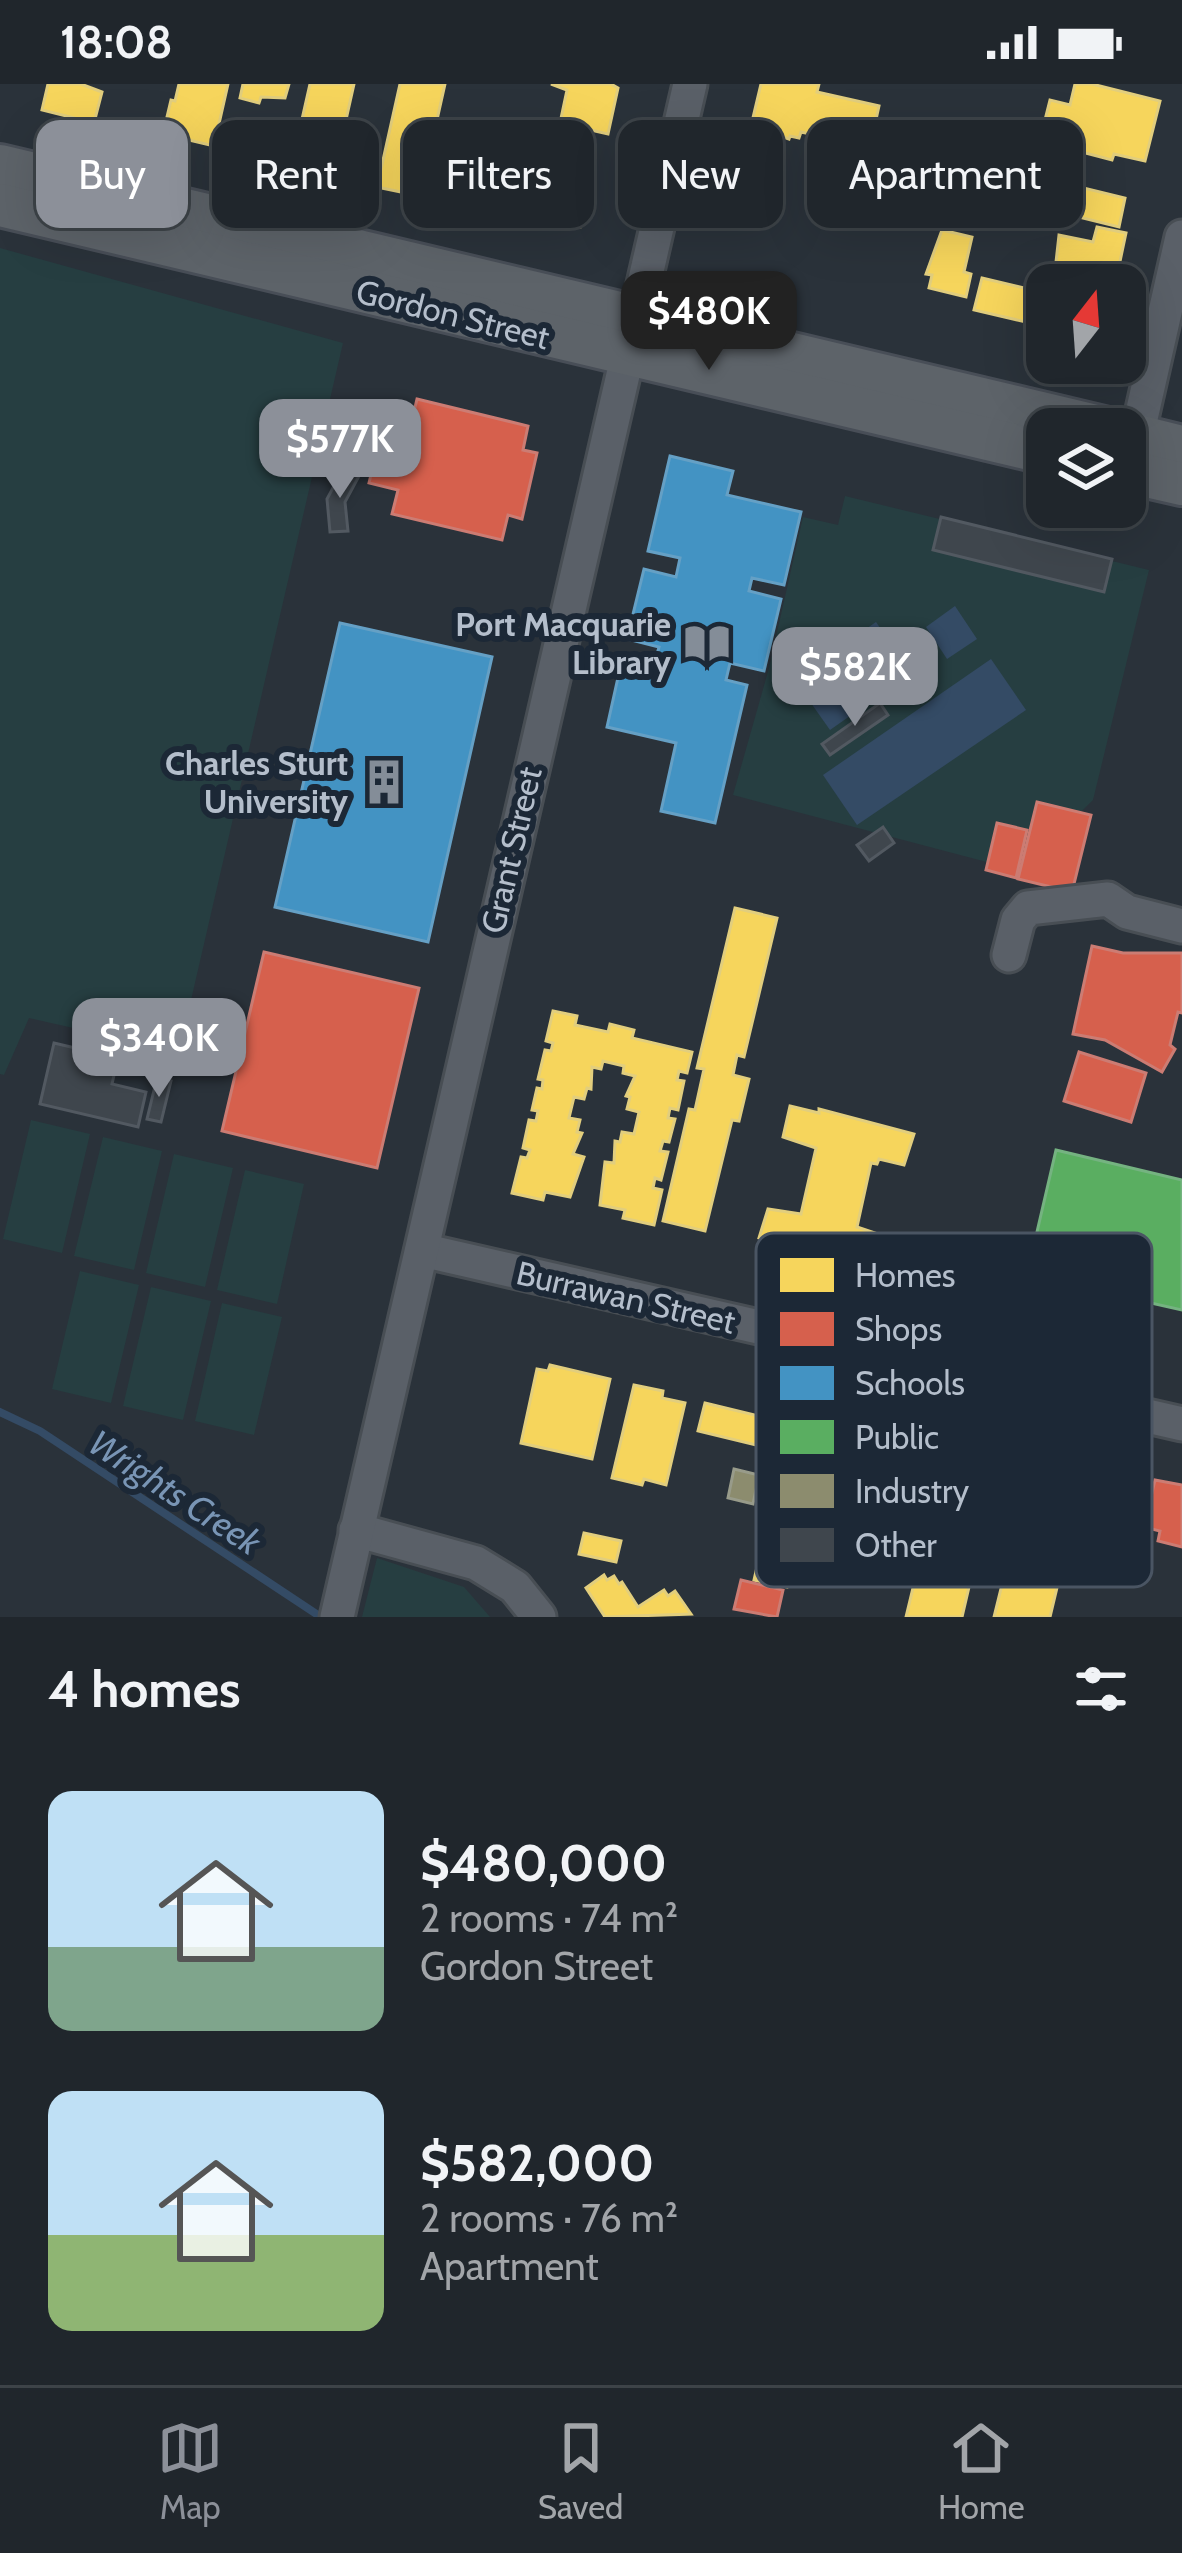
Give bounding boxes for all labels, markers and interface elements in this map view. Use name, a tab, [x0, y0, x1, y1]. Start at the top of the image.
text: 18:08	[60, 15, 173, 69]
chip: Buy	[36, 120, 188, 228]
chip: Rent	[212, 120, 379, 228]
chip: Filters	[403, 120, 594, 228]
chip: New	[618, 120, 783, 228]
chip: Apartment	[807, 120, 1083, 228]
north arrow	[1026, 264, 1146, 384]
map controls	[1026, 264, 1146, 528]
street label: Gordon Street	[352, 271, 554, 357]
pin: $480K	[625, 271, 793, 373]
text: $480K	[648, 286, 770, 334]
pin: $577K	[256, 399, 424, 501]
button: layers	[1026, 408, 1146, 528]
text: $577K	[286, 414, 394, 462]
place label: Port Macquarie Library	[455, 604, 671, 682]
library icon: Port Macquarie Library	[682, 618, 732, 668]
pin: $582K	[771, 627, 939, 729]
text: $582K	[799, 642, 911, 690]
place label: Charles Sturt University	[165, 743, 348, 821]
building icon: Charles Sturt University	[359, 757, 409, 807]
street label: Grant Street	[472, 763, 550, 937]
pin: $340K	[75, 998, 243, 1100]
text: $340K	[99, 1013, 219, 1061]
legend	[756, 1233, 1152, 1587]
street label: Burrawan Street	[513, 1252, 739, 1342]
text: Homes	[855, 1255, 956, 1295]
text: Shops	[855, 1309, 942, 1349]
text: Schools	[855, 1363, 965, 1403]
text: Public	[855, 1417, 939, 1457]
water label: Wrights Creek	[81, 1420, 271, 1565]
text: Industry	[855, 1471, 969, 1511]
text: Other	[855, 1525, 937, 1565]
icon: filters	[1068, 1656, 1134, 1722]
text: 4 homes	[48, 1658, 240, 1720]
text: $480,000	[420, 1832, 667, 1894]
icon: home	[144, 1839, 288, 1983]
text: 2 rooms · 74 m²	[420, 1894, 678, 1942]
text: Gordon Street	[420, 1942, 653, 1990]
text: $582,000	[420, 2132, 654, 2194]
icon: home	[144, 2139, 288, 2283]
text: 2 rooms · 76 m²	[420, 2194, 678, 2242]
text: Apartment	[420, 2242, 599, 2290]
tab: Map	[157, 2415, 223, 2527]
tab: Saved	[538, 2415, 623, 2527]
tab: Home	[938, 2415, 1025, 2527]

